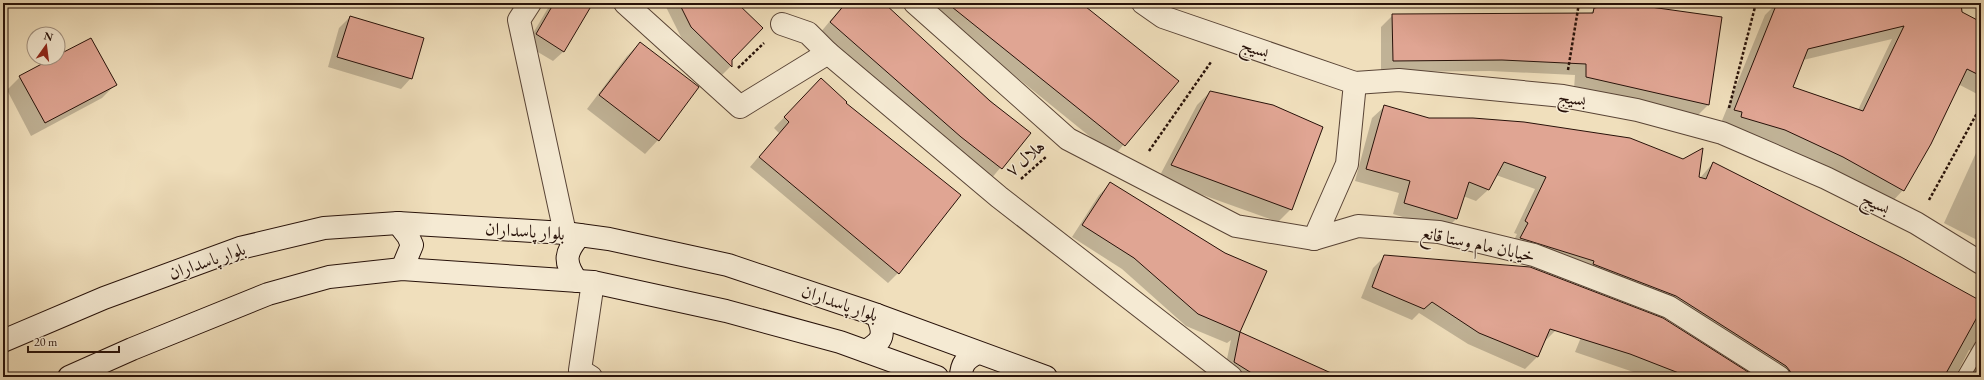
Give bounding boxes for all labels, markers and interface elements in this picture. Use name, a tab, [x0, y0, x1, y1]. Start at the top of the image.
north arrow	[26, 26, 66, 66]
text: N	[42, 28, 55, 44]
street label: بسیج	[1236, 32, 1273, 68]
street label: بسیج	[1555, 84, 1588, 116]
street label: هلال ۷	[1000, 134, 1050, 181]
street label: بسیج	[1856, 186, 1894, 224]
street label: بلوار پاسداران	[484, 216, 566, 247]
street label: خیابان مام وستا قانع	[1418, 220, 1537, 272]
street label: بلوار پاسداران	[165, 237, 249, 286]
street label: بلوار پاسداران	[798, 279, 882, 328]
scale bar	[28, 328, 119, 354]
text: 20 m	[34, 334, 58, 350]

